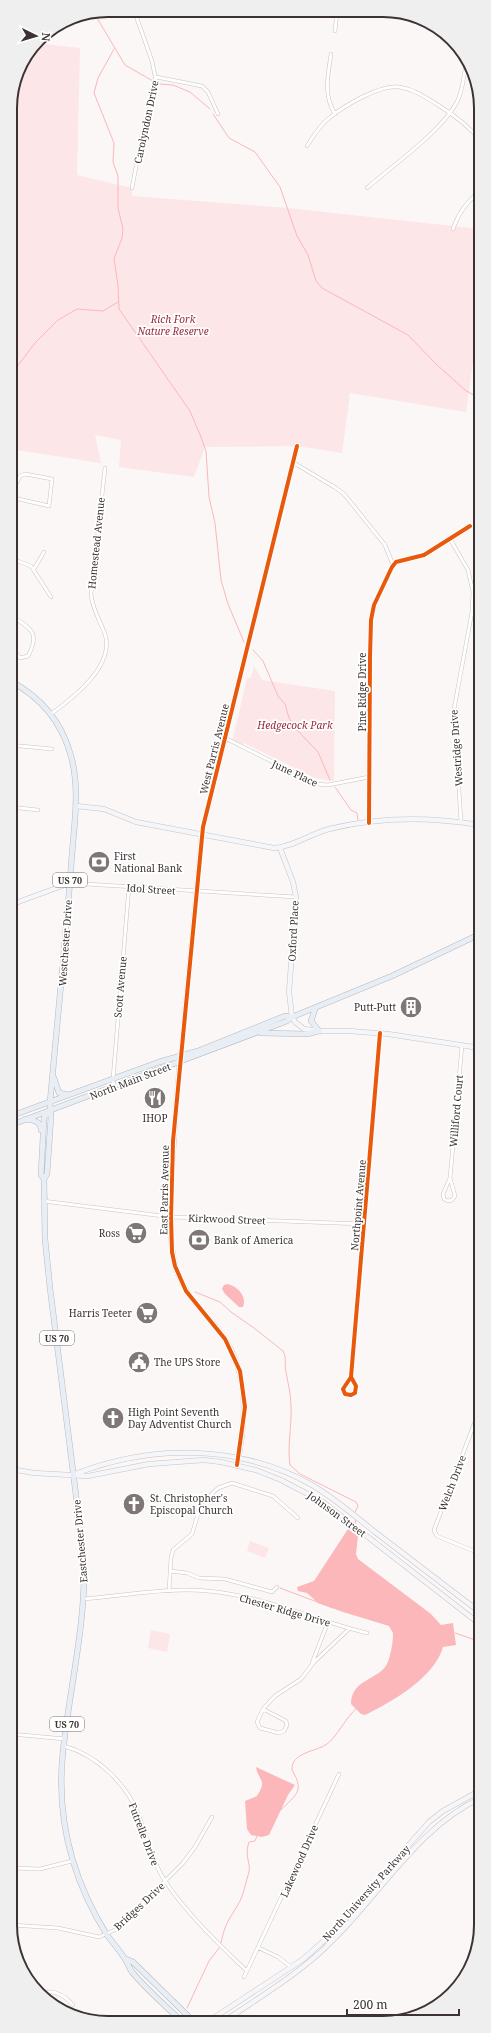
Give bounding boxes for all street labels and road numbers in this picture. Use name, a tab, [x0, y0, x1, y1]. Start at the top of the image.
street label: Carolyndon Drive	[130, 79, 162, 165]
street label: Homestead Avenue	[84, 497, 108, 589]
street label: Pine Ridge Drive	[355, 652, 369, 732]
street label: West Parris Avenue	[196, 702, 232, 796]
street label: Westridge Drive	[446, 709, 466, 787]
street label: June Place	[269, 756, 320, 790]
road number: US 70	[53, 873, 87, 887]
street label: Idol Street	[126, 880, 176, 898]
street label: Westchester Drive	[55, 899, 75, 987]
street label: Oxford Place	[284, 900, 302, 962]
street label: Scott Avenue	[110, 956, 130, 1018]
street label: North Main Street	[87, 1059, 173, 1103]
street label: Williford Court	[446, 1074, 466, 1148]
street label: East Parris Avenue	[156, 1145, 172, 1235]
street label: Northpoint Avenue	[347, 1159, 369, 1251]
street label: Kirkwood Street	[188, 1211, 266, 1227]
road number: US 70	[40, 1331, 74, 1345]
street label: Welch Drive	[435, 1453, 469, 1513]
street label: Johnson Street	[304, 1487, 370, 1540]
street label: Eastchester Drive	[69, 1499, 91, 1583]
street label: Chester Ridge Drive	[238, 1590, 332, 1630]
road number: US 70	[50, 1717, 84, 1731]
street label: Futrelle Drive	[126, 1801, 162, 1867]
street label: Lakewood Drive	[277, 1822, 321, 1900]
street label: North University Parkway	[319, 1842, 413, 1944]
street label: Bridges Drive	[111, 1879, 167, 1933]

